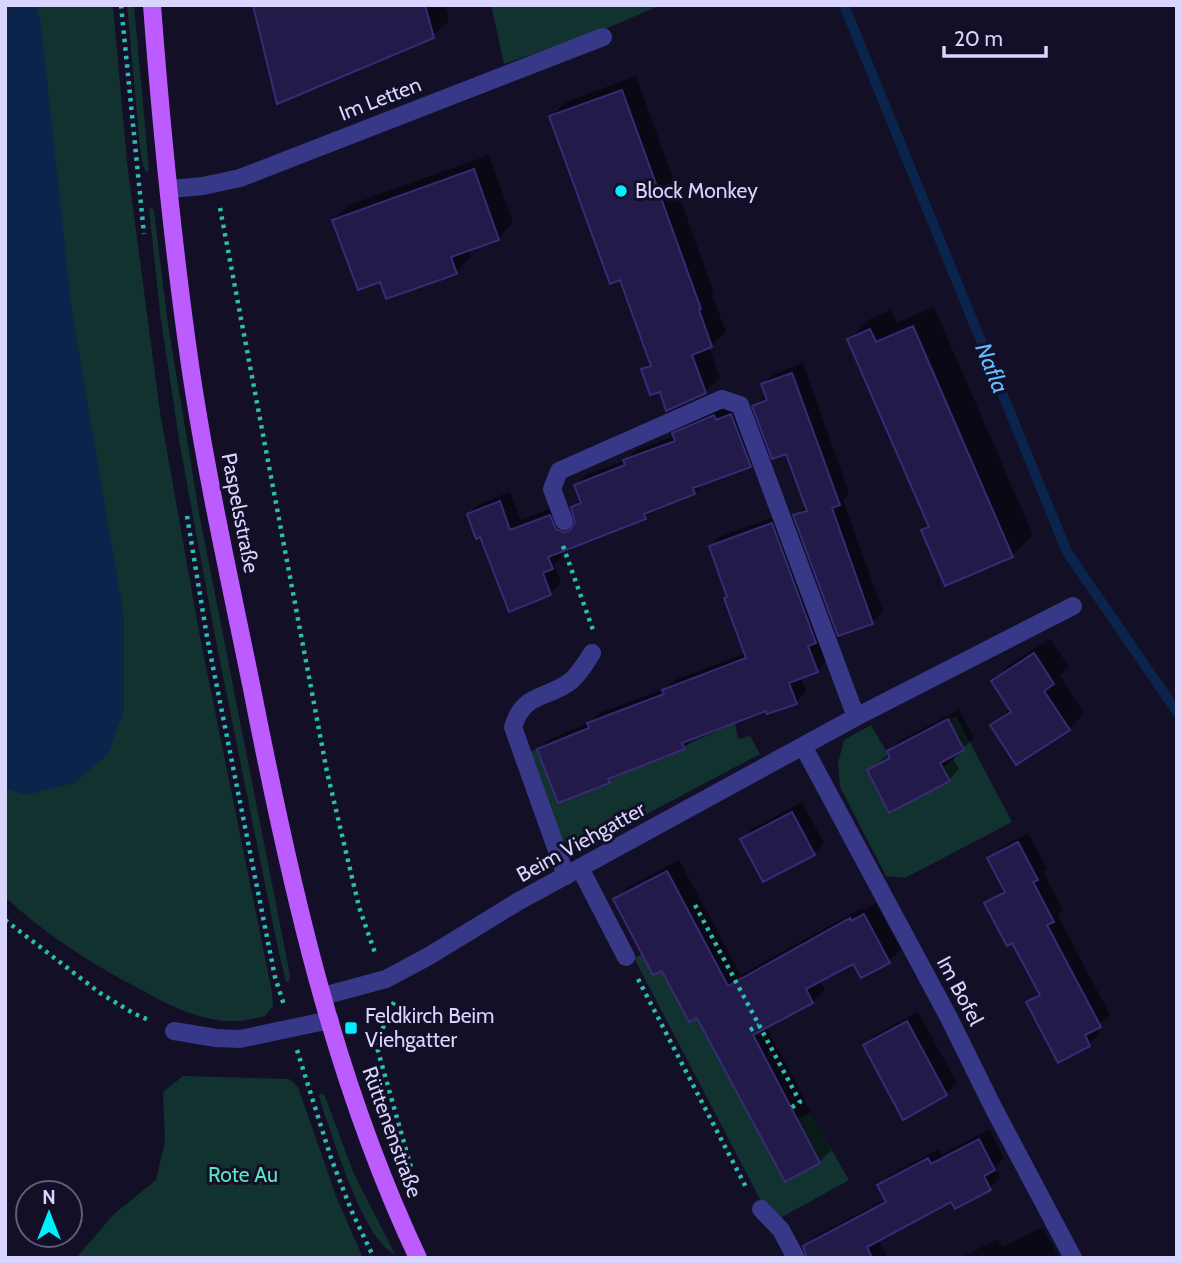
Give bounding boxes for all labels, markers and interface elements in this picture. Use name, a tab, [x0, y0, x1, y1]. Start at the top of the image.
scale bar	[944, 14, 1046, 58]
text: 20 m	[954, 26, 1003, 51]
street label: Im Letten	[335, 71, 424, 126]
place label: Block Monkey	[635, 178, 758, 203]
marker: Block Monkey	[613, 183, 629, 199]
water label: Nafla	[969, 339, 1015, 397]
street label: Paspelsstraße	[217, 451, 264, 575]
street label: Beim Viehgatter	[512, 796, 650, 887]
street label: Im Bofel	[932, 952, 989, 1030]
place label: Feldkirch Beim Viehgatter	[365, 1003, 494, 1052]
marker: Feldkirch Beim Viehgatter	[343, 1020, 359, 1036]
street label: Rüttenenstraße	[357, 1063, 428, 1201]
park label: Rote Au	[208, 1162, 278, 1187]
north arrow	[14, 1179, 84, 1249]
text: N	[42, 1186, 56, 1209]

